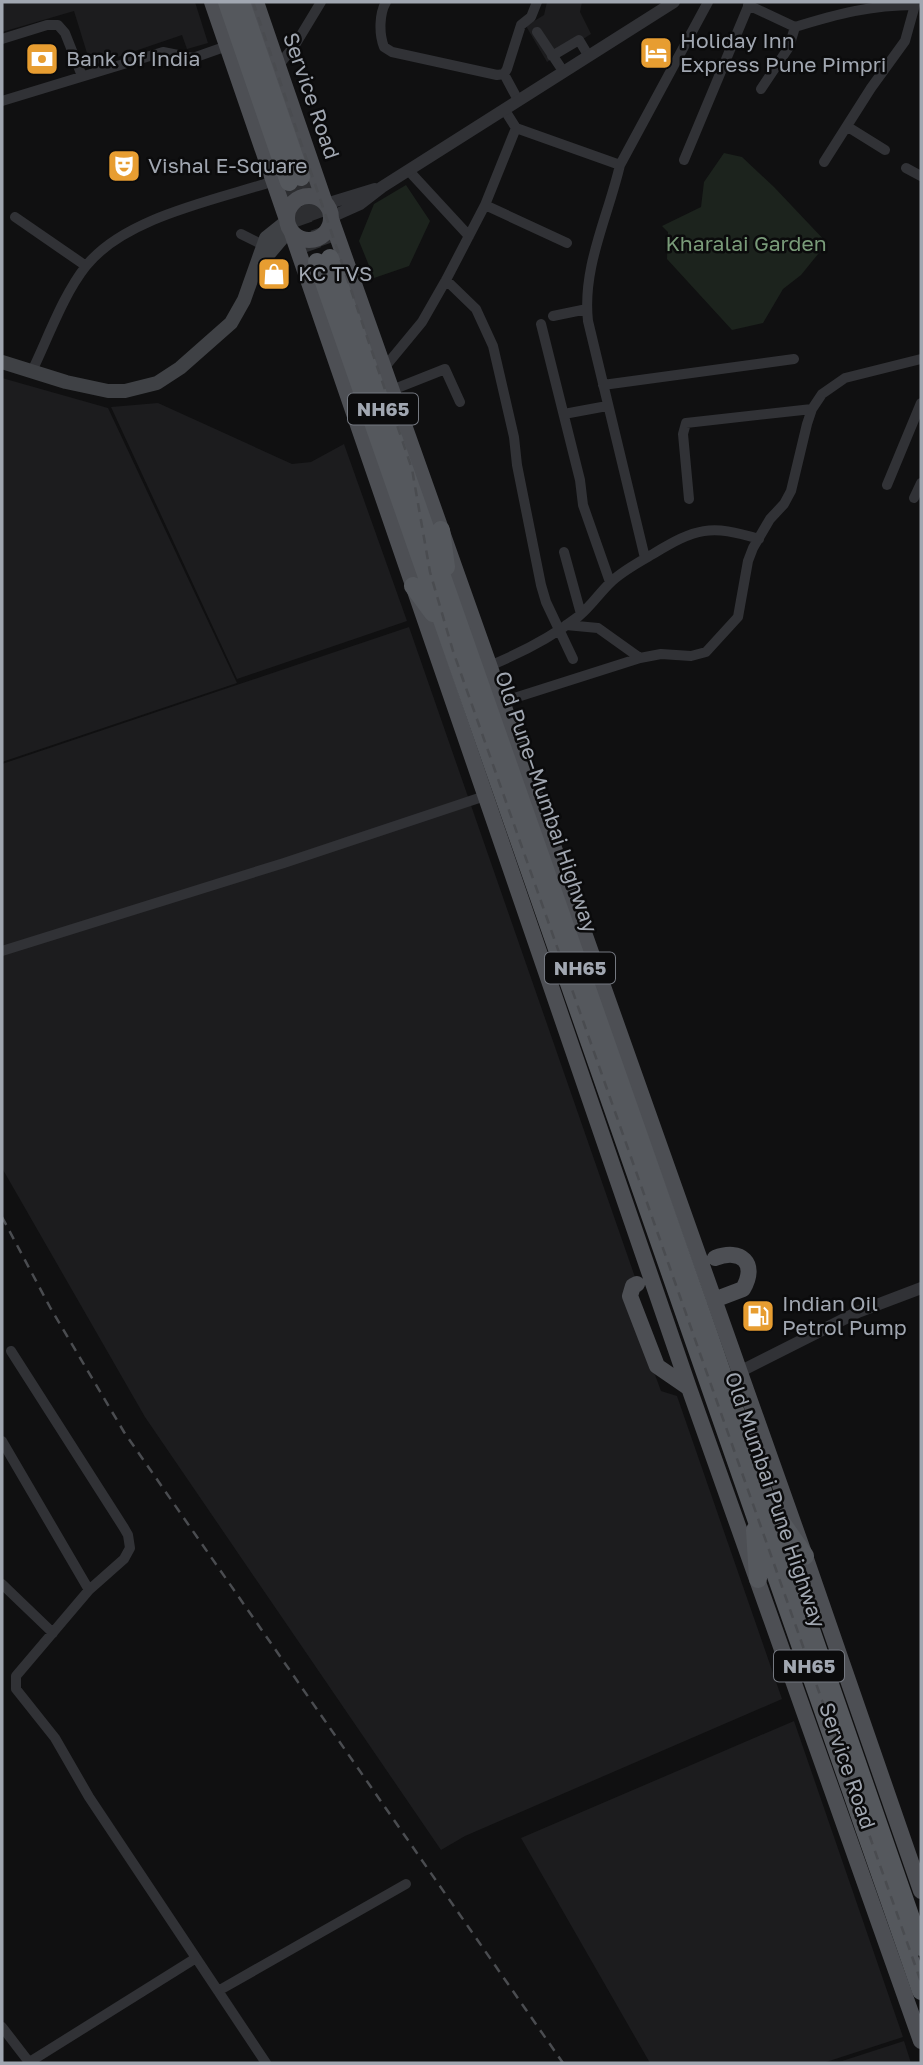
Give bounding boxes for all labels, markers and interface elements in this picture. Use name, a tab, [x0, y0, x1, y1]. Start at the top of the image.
place label: Holiday Inn Express Pune Pimpri	[680, 27, 886, 77]
street label: Service Road	[278, 29, 346, 162]
hotel icon: Holiday Inn Express Pune Pimpri	[637, 34, 675, 72]
bank icon: Bank Of India	[23, 40, 61, 78]
place label: Bank Of India	[66, 45, 200, 71]
theatre icon: Vishal E-Square	[105, 147, 143, 185]
place label: Vishal E-Square	[148, 152, 307, 178]
park label: Kharalai Garden	[665, 230, 827, 256]
shop icon: KC TVS	[255, 255, 293, 293]
place label: KC TVS	[298, 260, 372, 286]
road number: NH65	[348, 394, 418, 424]
street label: Old Pune–Mumbai Highway	[490, 667, 604, 936]
road number: NH65	[545, 952, 615, 984]
place label: Indian Oil Petrol Pump	[782, 1290, 907, 1340]
fuel station icon: Indian Oil Petrol Pump	[739, 1297, 777, 1335]
street label: Old Mumbai Pune Highway	[720, 1368, 832, 1631]
road number: NH65	[774, 1650, 844, 1682]
street label: Service Road	[814, 1699, 882, 1832]

